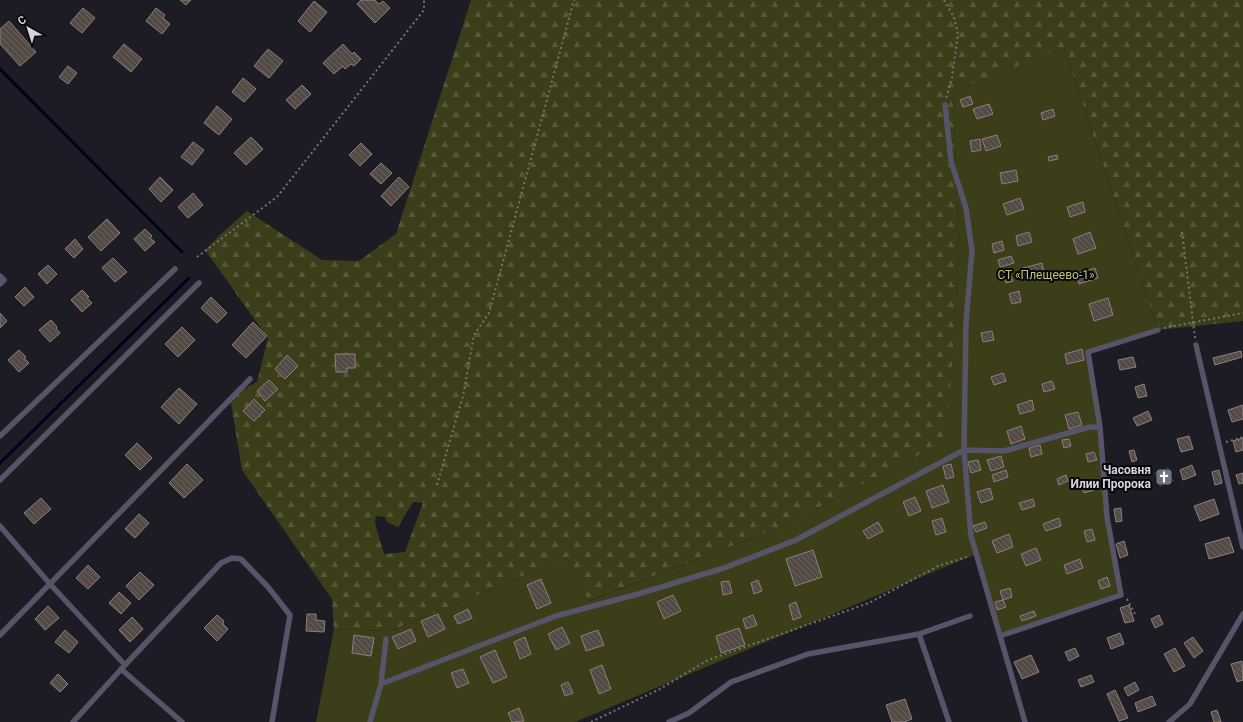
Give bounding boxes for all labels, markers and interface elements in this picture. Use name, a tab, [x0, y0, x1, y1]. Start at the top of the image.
north arrow	[8, 8, 48, 48]
text: С	[15, 13, 29, 28]
park label: СТ «Плещеево-1»	[997, 268, 1095, 282]
place label: Часовня Илии Пророка	[1070, 463, 1152, 491]
church icon: Часовня Илии Пророка	[1154, 467, 1174, 487]

